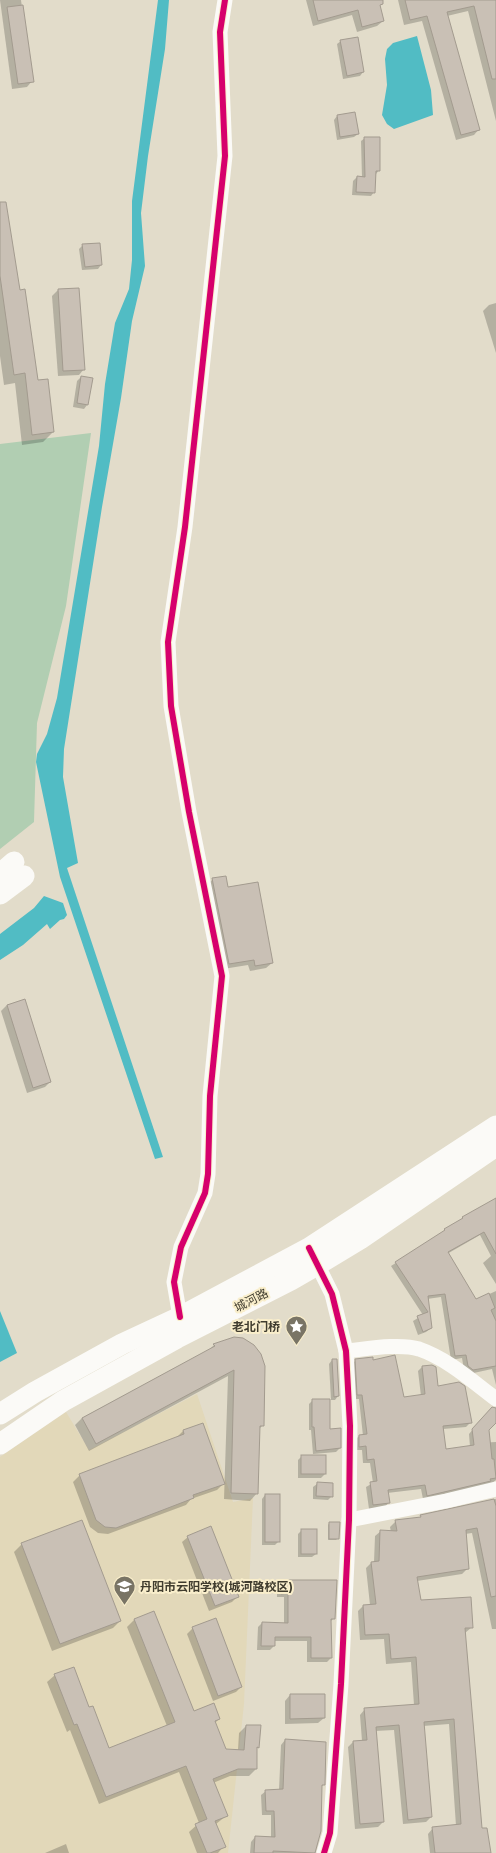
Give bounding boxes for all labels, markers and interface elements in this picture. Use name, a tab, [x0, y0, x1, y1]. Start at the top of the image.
street label: 城河路	[232, 1285, 270, 1315]
place icon: 老北门桥	[283, 1313, 309, 1346]
place label: 老北门桥	[232, 1319, 280, 1334]
school or university icon: 丹阳市云阳学校(城河路校区)	[111, 1573, 137, 1606]
place label: 丹阳市云阳学校(城河路校区)	[140, 1579, 293, 1594]

